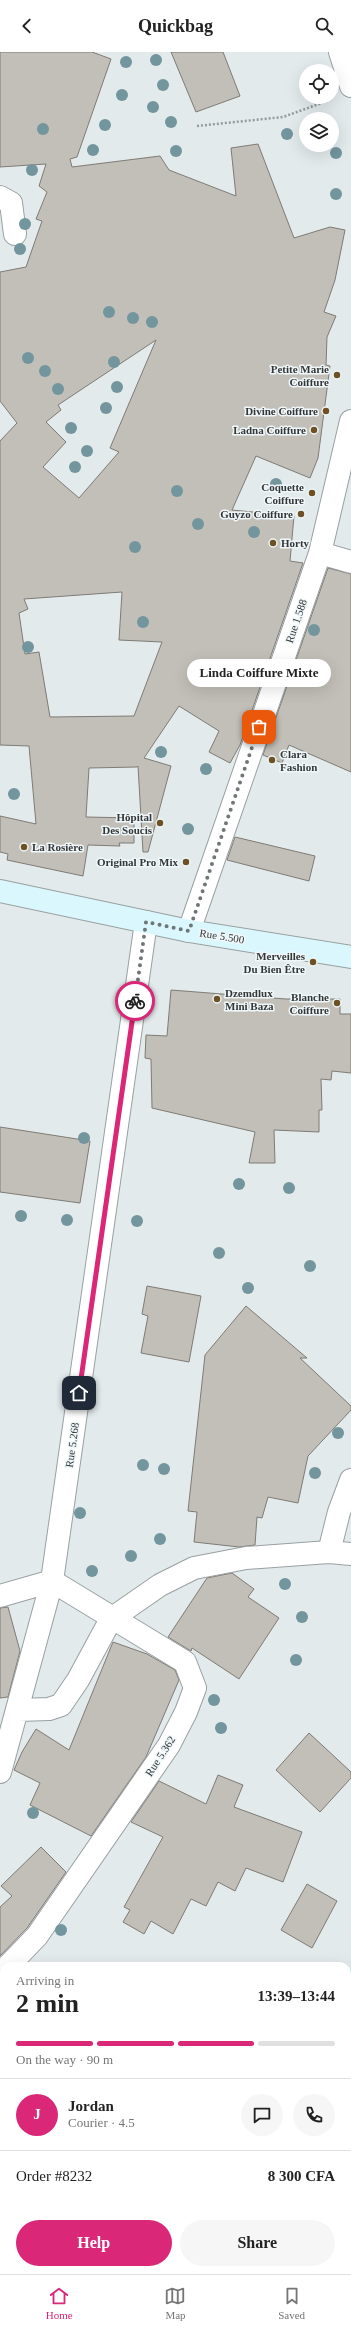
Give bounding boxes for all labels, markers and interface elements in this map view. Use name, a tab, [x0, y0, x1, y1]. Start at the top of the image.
icon: back	[16, 15, 38, 37]
icon: search	[313, 15, 335, 37]
text: Quickbag	[138, 16, 213, 36]
map controls	[299, 64, 339, 152]
button: locate	[299, 64, 339, 104]
button: layers	[299, 112, 339, 152]
place label: Petite Marie Coiffure	[271, 363, 329, 388]
marker: Petite Marie Coiffure	[332, 370, 342, 380]
place label: Divine Coiffure	[245, 405, 318, 417]
marker: Divine Coiffure	[321, 406, 331, 416]
place label: Ladna Coiffure	[233, 424, 306, 436]
marker: Ladna Coiffure	[309, 425, 319, 435]
place label: Coquette Coiffure	[261, 481, 304, 506]
marker: Coquette Coiffure	[307, 488, 317, 498]
place label: Guyzo Coiffure	[220, 508, 293, 520]
marker: Guyzo Coiffure	[296, 509, 306, 519]
place label: Horty	[281, 537, 310, 549]
marker: Horty	[268, 538, 278, 548]
street label: Rue 1.588	[283, 597, 309, 644]
callout: Linda Coiffure Mixte	[187, 659, 331, 687]
text: Linda Coiffure Mixte	[200, 665, 318, 680]
pin	[242, 710, 276, 744]
icon: bag	[248, 716, 270, 738]
place label: Clara Fashion	[280, 748, 317, 773]
marker: Clara Fashion	[267, 755, 277, 765]
place label: Hôpital Des Soucis	[102, 811, 153, 836]
marker: Hôpital Des Soucis	[155, 818, 165, 828]
place label: La Rosière	[32, 841, 83, 853]
marker: La Rosière	[19, 842, 29, 852]
place label: Original Pro Mix	[97, 856, 178, 868]
marker: Original Pro Mix	[181, 857, 191, 867]
street label: Rue 5.500	[199, 927, 246, 946]
place label: Merveilles Du Bien Être	[243, 950, 306, 975]
marker: Merveilles Du Bien Être	[308, 957, 318, 967]
courier	[115, 981, 155, 1021]
place label: Dzemdlux Mini Baza	[225, 987, 274, 1012]
icon: bike	[124, 990, 146, 1012]
place label: Blanche Coiffure	[289, 991, 329, 1016]
marker: Dzemdlux Mini Baza	[212, 994, 222, 1004]
marker: Blanche Coiffure	[332, 998, 342, 1008]
pin	[62, 1376, 96, 1410]
icon: home	[68, 1382, 90, 1404]
street label: Rue 5.268	[63, 1421, 81, 1468]
street label: Rue 5.362	[143, 1734, 177, 1778]
text: Arriving in	[16, 1973, 74, 1988]
text: 13:39–13:44	[258, 1988, 335, 2004]
text: 2 min	[16, 1989, 79, 2018]
text: On the way · 90 m	[16, 2052, 113, 2067]
button: chat	[241, 2094, 283, 2136]
button: phone	[293, 2094, 335, 2136]
text: Jordan	[68, 2098, 114, 2114]
text: J	[33, 2106, 41, 2122]
text: Courier · 4.5	[68, 2115, 135, 2130]
text: Order #8232	[16, 2168, 92, 2184]
text: 8 300 CFA	[268, 2168, 335, 2184]
button: Help	[16, 2220, 172, 2266]
button: Share	[180, 2220, 335, 2266]
tab: Home	[46, 2285, 73, 2321]
tab: Map	[164, 2285, 186, 2321]
tab: Saved	[278, 2285, 305, 2321]

